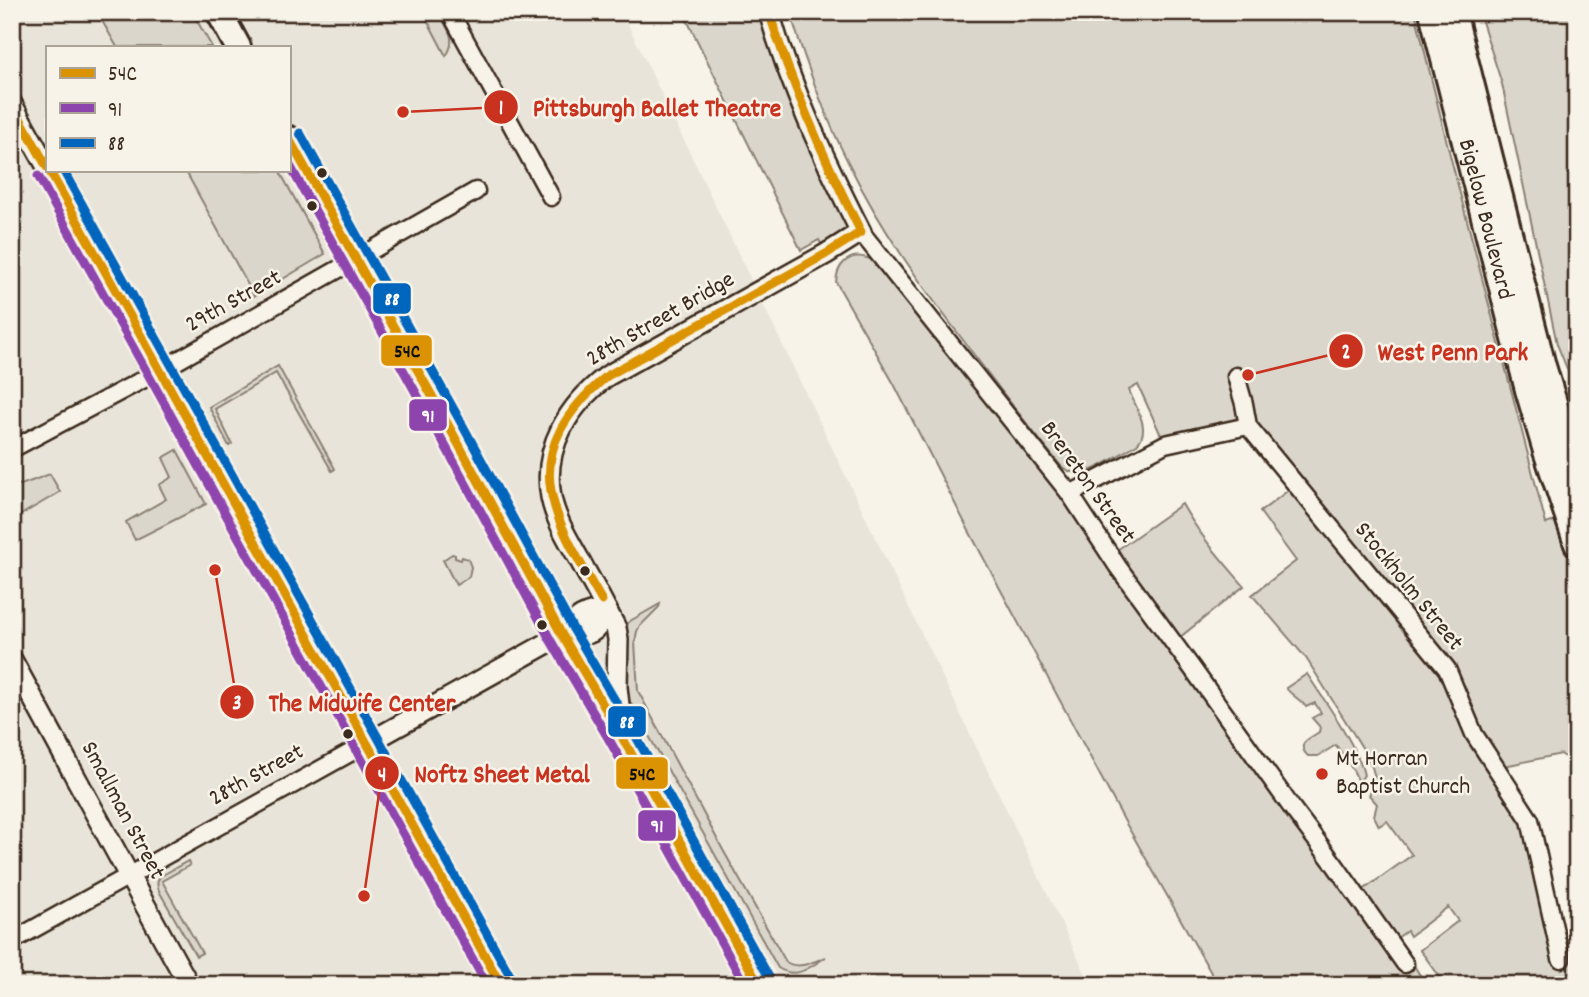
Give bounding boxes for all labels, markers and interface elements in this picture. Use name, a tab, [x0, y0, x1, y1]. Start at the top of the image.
legend	[46, 46, 290, 172]
text: 54C	[108, 61, 137, 91]
callout: Pittsburgh Ballet Theatre	[483, 83, 795, 130]
text: Pittsburgh Ballet Theatre	[533, 92, 781, 129]
text: 1	[499, 95, 503, 125]
text: 91	[108, 97, 122, 127]
text: 88	[108, 131, 125, 161]
street label: Bigelow Boulevard	[1448, 136, 1521, 303]
unlabelled marker	[315, 166, 329, 180]
unlabelled marker	[305, 199, 319, 213]
street label: 29th Street	[180, 262, 288, 342]
street label: 28th Street Bridge	[580, 264, 742, 376]
line badge: 88	[372, 282, 412, 315]
text: 88	[384, 288, 400, 315]
callout: West Penn Park	[1329, 328, 1542, 375]
line badge: 54C	[380, 334, 433, 367]
text: West Penn Park	[1378, 336, 1529, 373]
text: 2	[1341, 339, 1351, 369]
text: 54C	[394, 340, 421, 367]
line badge: 91	[408, 398, 448, 432]
text: 91	[422, 405, 434, 432]
street label: Brereton Street	[1031, 414, 1143, 552]
street label: Stockholm Street	[1345, 515, 1471, 659]
unlabelled marker	[578, 564, 592, 578]
unlabelled marker	[535, 618, 549, 632]
callout: The Midwife Center	[220, 678, 470, 725]
text: The Midwife Center	[269, 687, 456, 724]
text: 3	[232, 690, 242, 720]
line badge: 88	[607, 705, 647, 738]
text: 88	[619, 711, 635, 738]
unlabelled marker	[341, 727, 355, 741]
street label: Smallman Street	[71, 736, 173, 886]
street label: 28th Street	[203, 736, 311, 816]
place label: Mt Horran Baptist Church	[1336, 743, 1470, 805]
callout: Noftz Sheet Metal	[365, 750, 603, 797]
line badge: 54C	[615, 756, 669, 790]
text: Noftz Sheet Metal	[414, 758, 591, 795]
text: 4	[378, 762, 386, 792]
text: 54C	[629, 763, 656, 790]
marker: Mt Horran Baptist Church	[1314, 766, 1330, 782]
line badge: 91	[637, 809, 677, 842]
text: 91	[651, 815, 663, 842]

